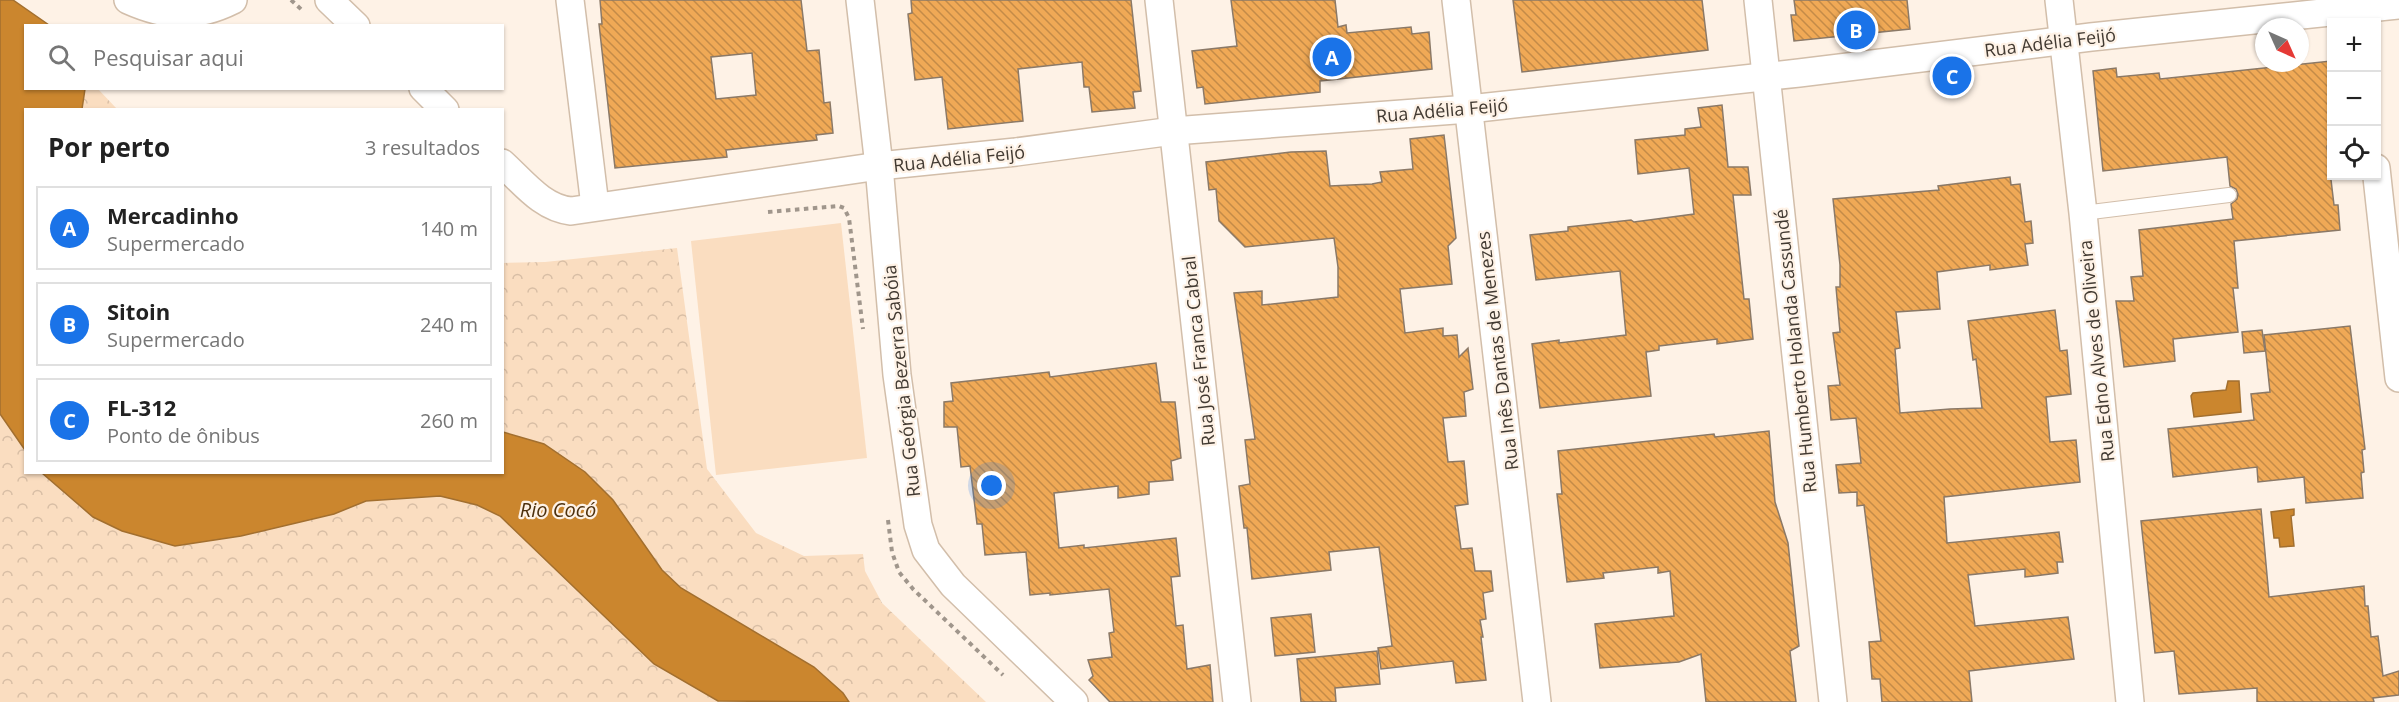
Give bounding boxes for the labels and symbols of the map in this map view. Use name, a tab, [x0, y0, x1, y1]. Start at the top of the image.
pin: B	[1836, 8, 1876, 52]
north arrow	[2255, 18, 2309, 72]
street label: Rua Adélia Feijó	[1983, 22, 2117, 62]
pin: A	[1312, 34, 1352, 80]
pin: C	[1932, 54, 1972, 98]
street label: Rua Adélia Feijó	[1375, 92, 1509, 128]
street label: Rua Adélia Feijó	[892, 139, 1026, 177]
street label: Rua Humberto Holanda Cassundé	[1768, 208, 1822, 494]
street label: Rua Inês Dantas de Menezes	[1470, 230, 1524, 472]
street label: Rua Edno Alves de Oliveira	[2072, 239, 2120, 463]
street label: Rua José Franca Cabral	[1176, 255, 1220, 447]
street label: Rua Geórgia Bezerra Sabóia	[877, 264, 925, 498]
your location	[977, 471, 1006, 500]
water label: Rio Cocó	[520, 496, 596, 523]

